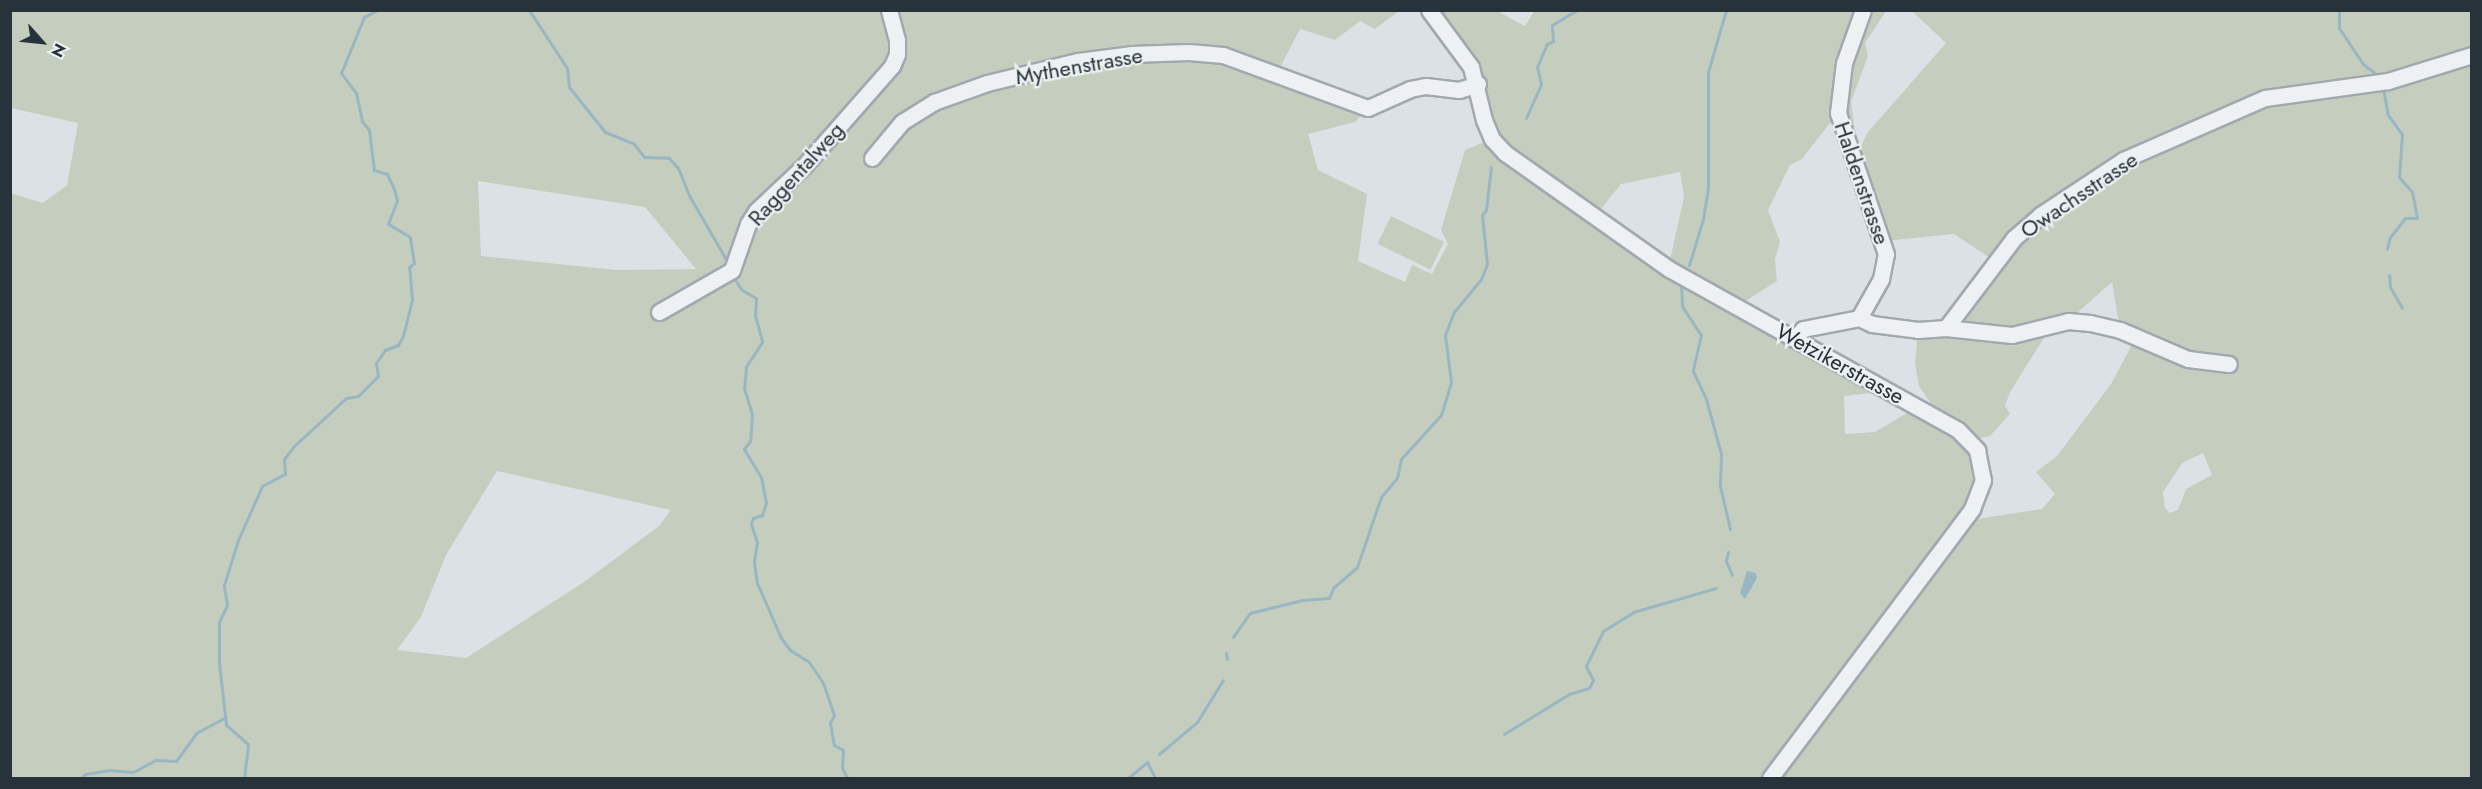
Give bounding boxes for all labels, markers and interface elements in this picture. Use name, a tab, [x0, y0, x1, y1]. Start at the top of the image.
north arrow	[12, 12, 72, 72]
text: N	[45, 40, 72, 61]
street label: Mythenstrasse	[1013, 42, 1145, 90]
street label: Raggentalweg	[743, 117, 849, 231]
street label: Haldenstrasse	[1829, 118, 1895, 248]
street label: Owachsstrasse	[2015, 146, 2143, 244]
street label: Wetzikerstrasse	[1771, 318, 1909, 410]

